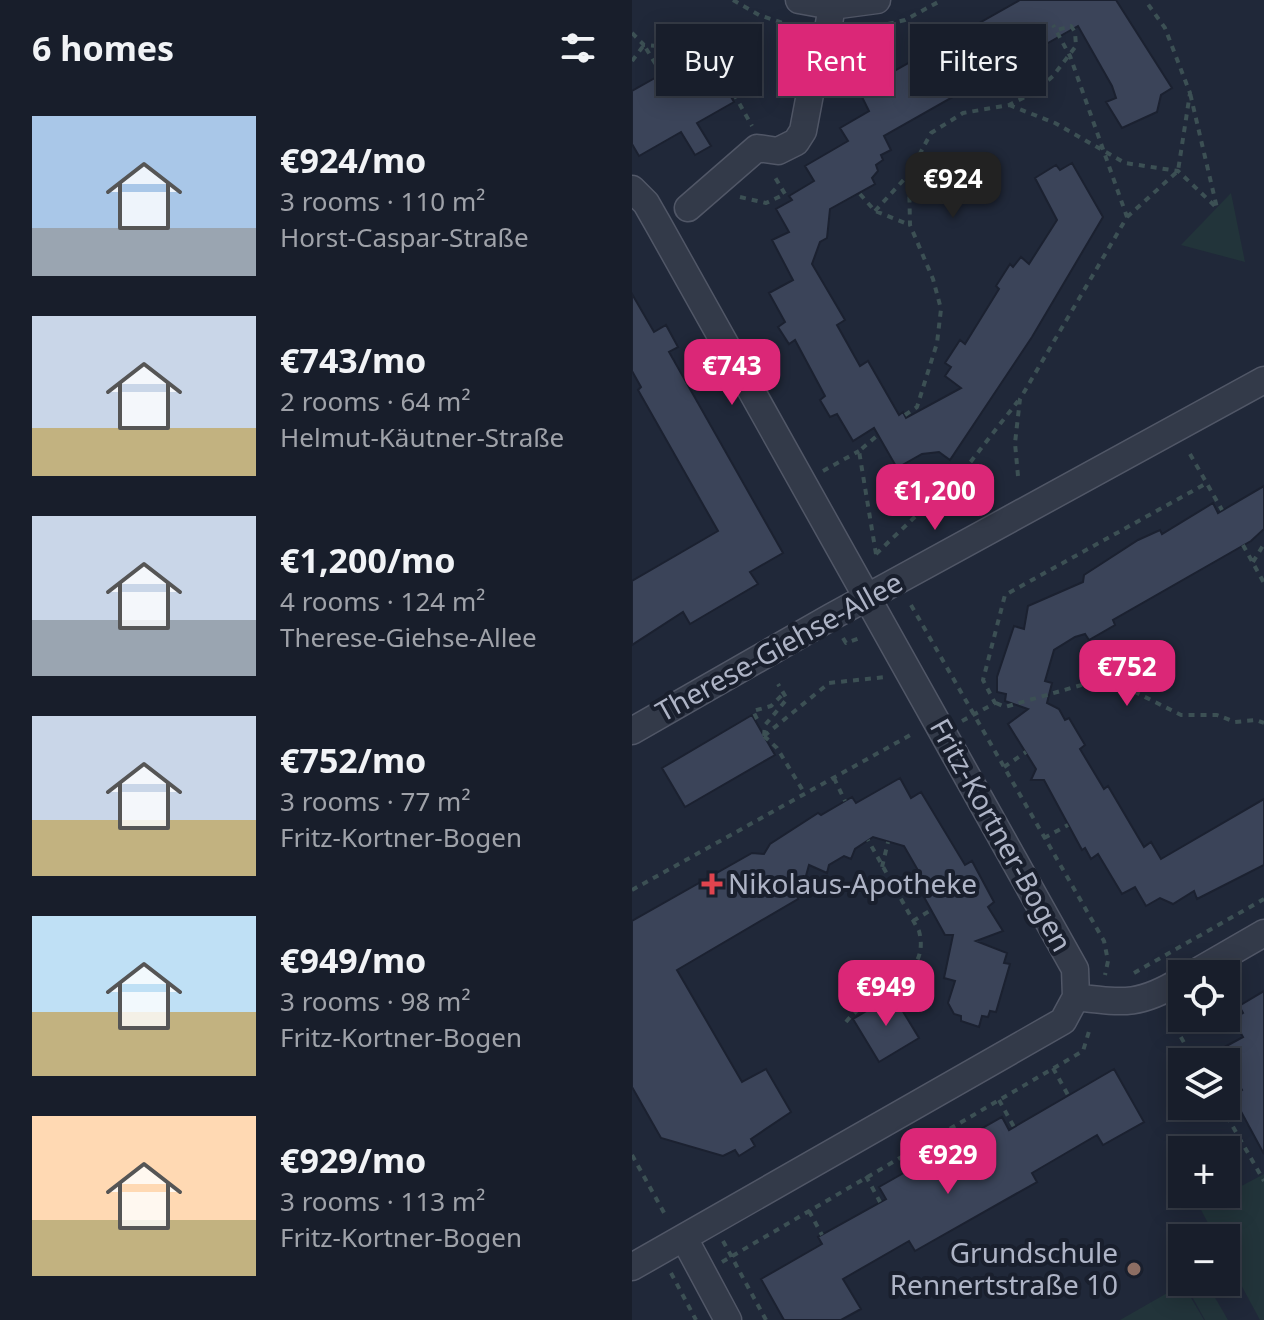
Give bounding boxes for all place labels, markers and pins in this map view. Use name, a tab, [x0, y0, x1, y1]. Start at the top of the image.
pin: €924	[906, 152, 1000, 220]
pin: €743	[685, 339, 779, 407]
pin: €1,200	[870, 464, 1000, 532]
pin: €752	[1080, 640, 1174, 708]
place label: Nikolaus-Apotheke	[728, 864, 977, 902]
marker: Nikolaus-Apotheke	[703, 875, 721, 893]
pin: €949	[839, 960, 933, 1028]
pin: €929	[901, 1128, 995, 1196]
place label: Grundschule Rennertstraße 10	[890, 1233, 1118, 1303]
marker: Grundschule Rennertstraße 10	[1125, 1260, 1143, 1278]

